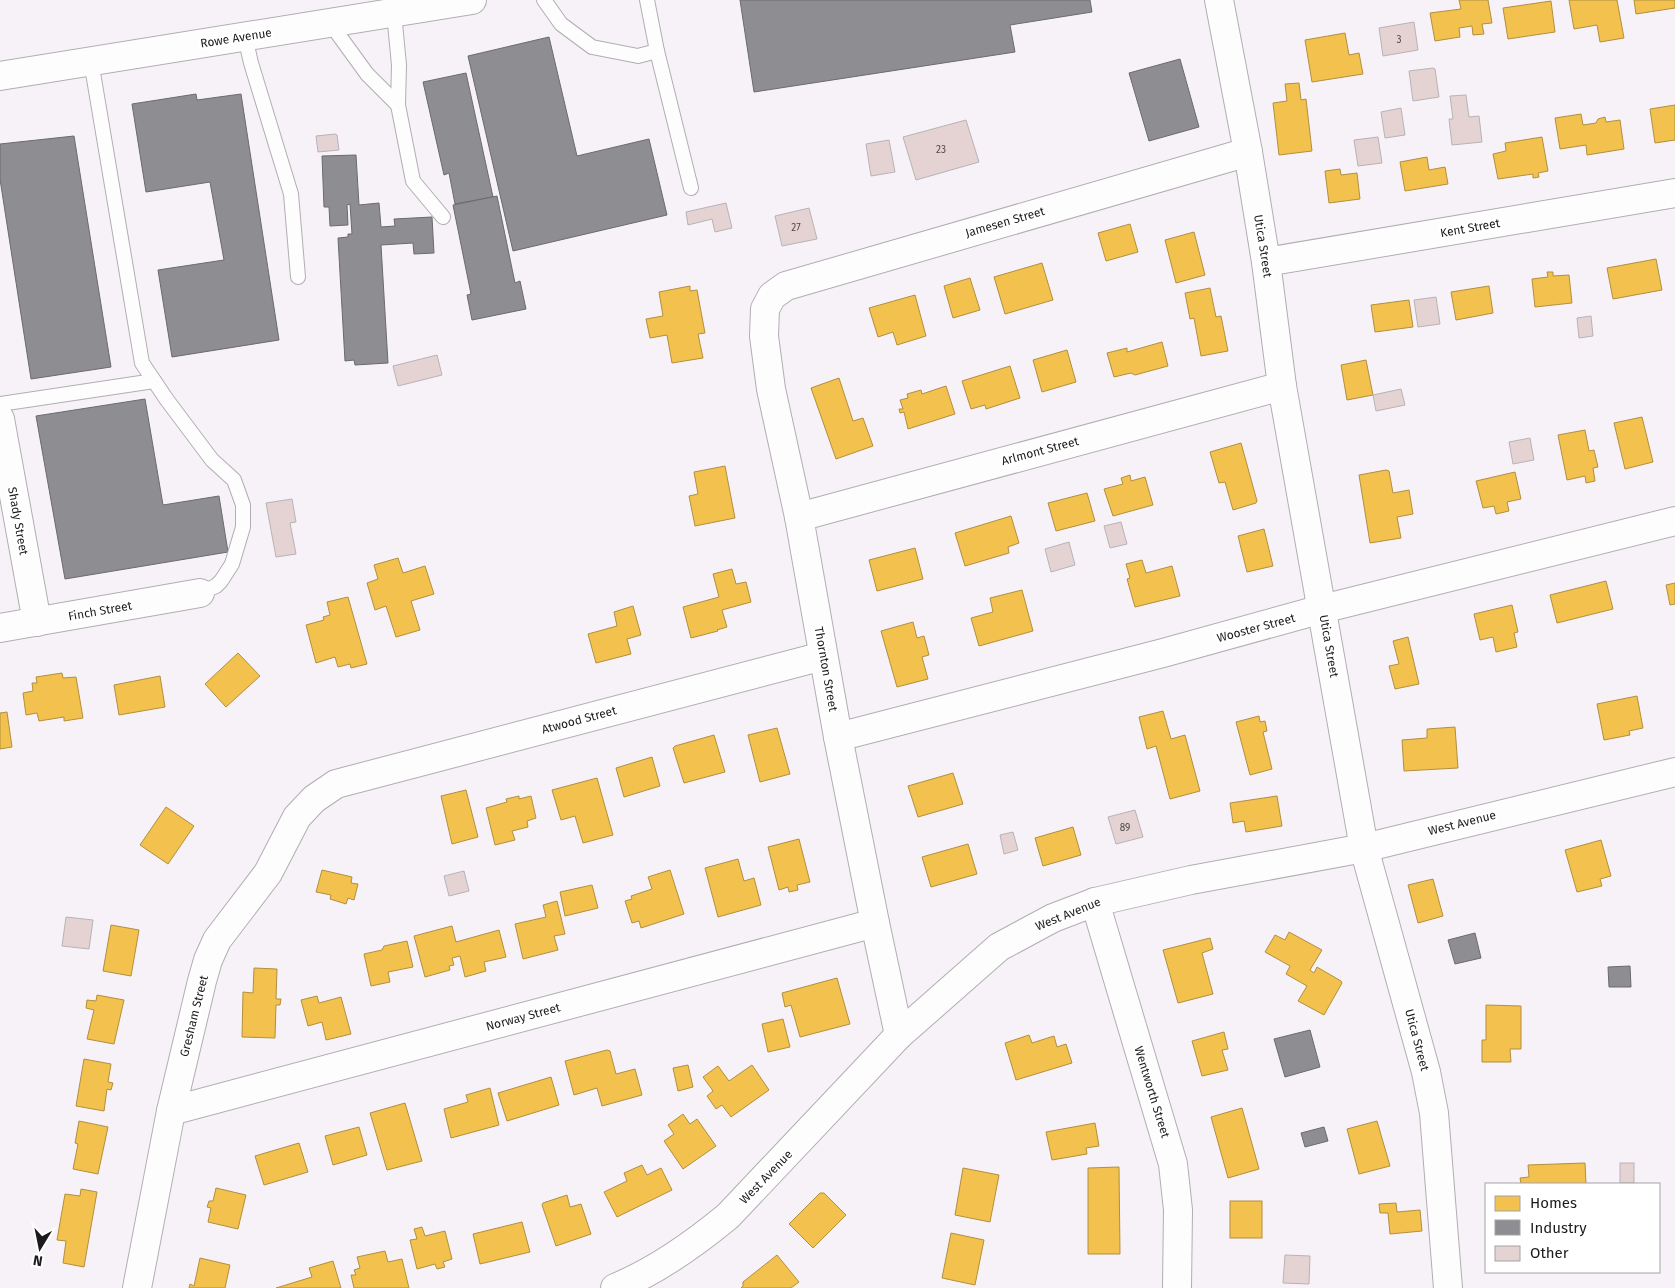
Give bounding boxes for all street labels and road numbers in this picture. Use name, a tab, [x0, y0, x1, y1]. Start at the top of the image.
street label: Rowe Avenue	[199, 25, 273, 51]
street label: Jamesen Street	[964, 204, 1047, 240]
street label: Utica Street	[1251, 214, 1275, 279]
street label: Kent Street	[1439, 216, 1502, 240]
street label: Arlmont Street	[1000, 434, 1081, 468]
street label: Shady Street	[5, 486, 31, 557]
street label: Finch Street	[67, 598, 134, 623]
street label: Wooster Street	[1215, 611, 1297, 645]
street label: Utica Street	[1317, 613, 1342, 679]
street label: Thornton Street	[812, 626, 840, 713]
street label: Atwood Street	[540, 703, 619, 737]
street label: West Avenue	[1427, 808, 1497, 838]
street label: West Avenue	[1033, 895, 1103, 933]
street label: Gresham Street	[177, 973, 211, 1058]
street label: Norway Street	[484, 1000, 562, 1034]
street label: Utica Street	[1402, 1007, 1432, 1073]
street label: Wentworth Street	[1131, 1045, 1173, 1140]
street label: West Avenue	[737, 1147, 795, 1207]

